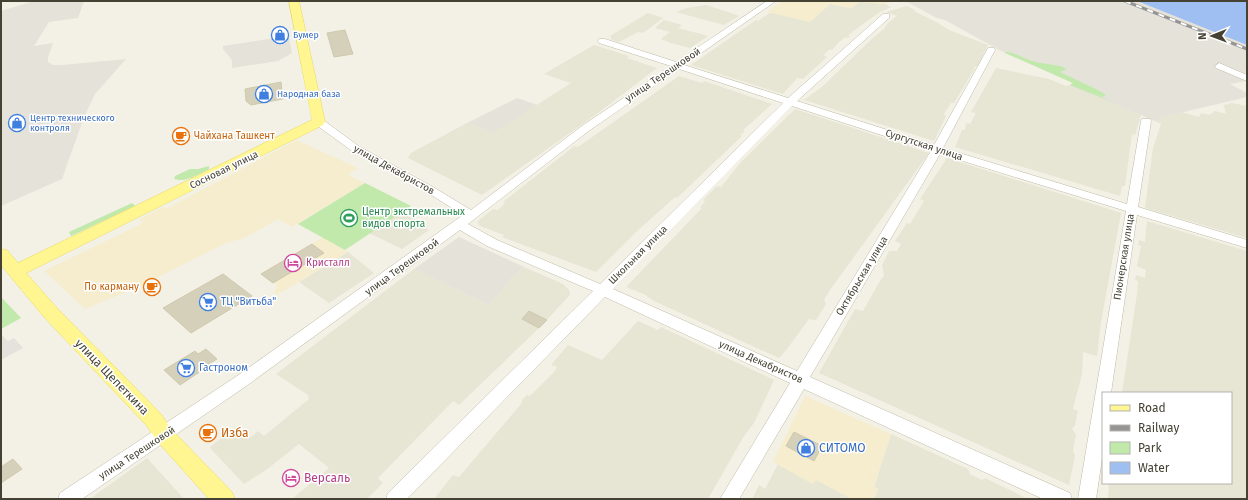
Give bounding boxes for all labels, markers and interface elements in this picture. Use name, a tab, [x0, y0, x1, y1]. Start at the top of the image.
north arrow	[1192, 16, 1232, 56]
shop icon: Бумер	[270, 25, 290, 45]
place label: Бумер	[293, 30, 319, 40]
text: N	[1196, 32, 1209, 40]
street label: улица Терешковой	[623, 45, 703, 105]
shop icon: Народная база	[254, 84, 274, 104]
place label: Народная база	[277, 89, 341, 99]
shop icon: Центр технического контроля	[7, 113, 27, 133]
place label: Центр технического контроля	[30, 113, 115, 133]
cafe icon: Чайхана Ташкент	[171, 126, 191, 146]
street label: Сургутская улица	[884, 127, 964, 163]
place label: Чайхана Ташкент	[194, 130, 275, 142]
street label: улица Декабристов	[351, 143, 437, 197]
street label: Сосновая улица	[188, 148, 260, 192]
place label: Центр экстремальных видов спорта	[362, 206, 465, 230]
sports icon: Центр экстремальных видов спорта	[339, 208, 359, 228]
street label: Пионерская улица	[1111, 213, 1137, 301]
street label: Школьная улица	[606, 223, 670, 287]
street label: Октябрьская улица	[834, 234, 890, 318]
street label: улица Терешковой	[363, 236, 441, 298]
hotel icon: Кристалл	[283, 253, 303, 273]
place label: Кристалл	[306, 257, 350, 269]
cafe icon: По карману	[142, 277, 162, 297]
place label: По карману	[84, 281, 139, 293]
supermarket icon: ТЦ "Витьба"	[198, 292, 218, 312]
place label: ТЦ "Витьба"	[221, 296, 276, 308]
street label: улица Щепеткина	[72, 336, 152, 418]
street label: улица Декабристов	[717, 338, 805, 386]
supermarket icon: Гастроном	[176, 358, 196, 378]
place label: Гастроном	[199, 362, 248, 374]
legend	[1102, 392, 1232, 484]
text: Road	[1138, 401, 1166, 415]
text: Railway	[1138, 421, 1179, 435]
cafe icon: Изба	[198, 423, 218, 443]
street label: улица Терешковой	[97, 424, 177, 482]
place label: Изба	[221, 426, 249, 440]
shop icon: СИТОМО	[796, 438, 816, 458]
place label: СИТОМО	[819, 441, 865, 455]
text: Park	[1138, 441, 1162, 455]
text: Water	[1138, 461, 1170, 475]
hotel icon: Версаль	[281, 468, 301, 488]
place label: Версаль	[304, 471, 350, 485]

